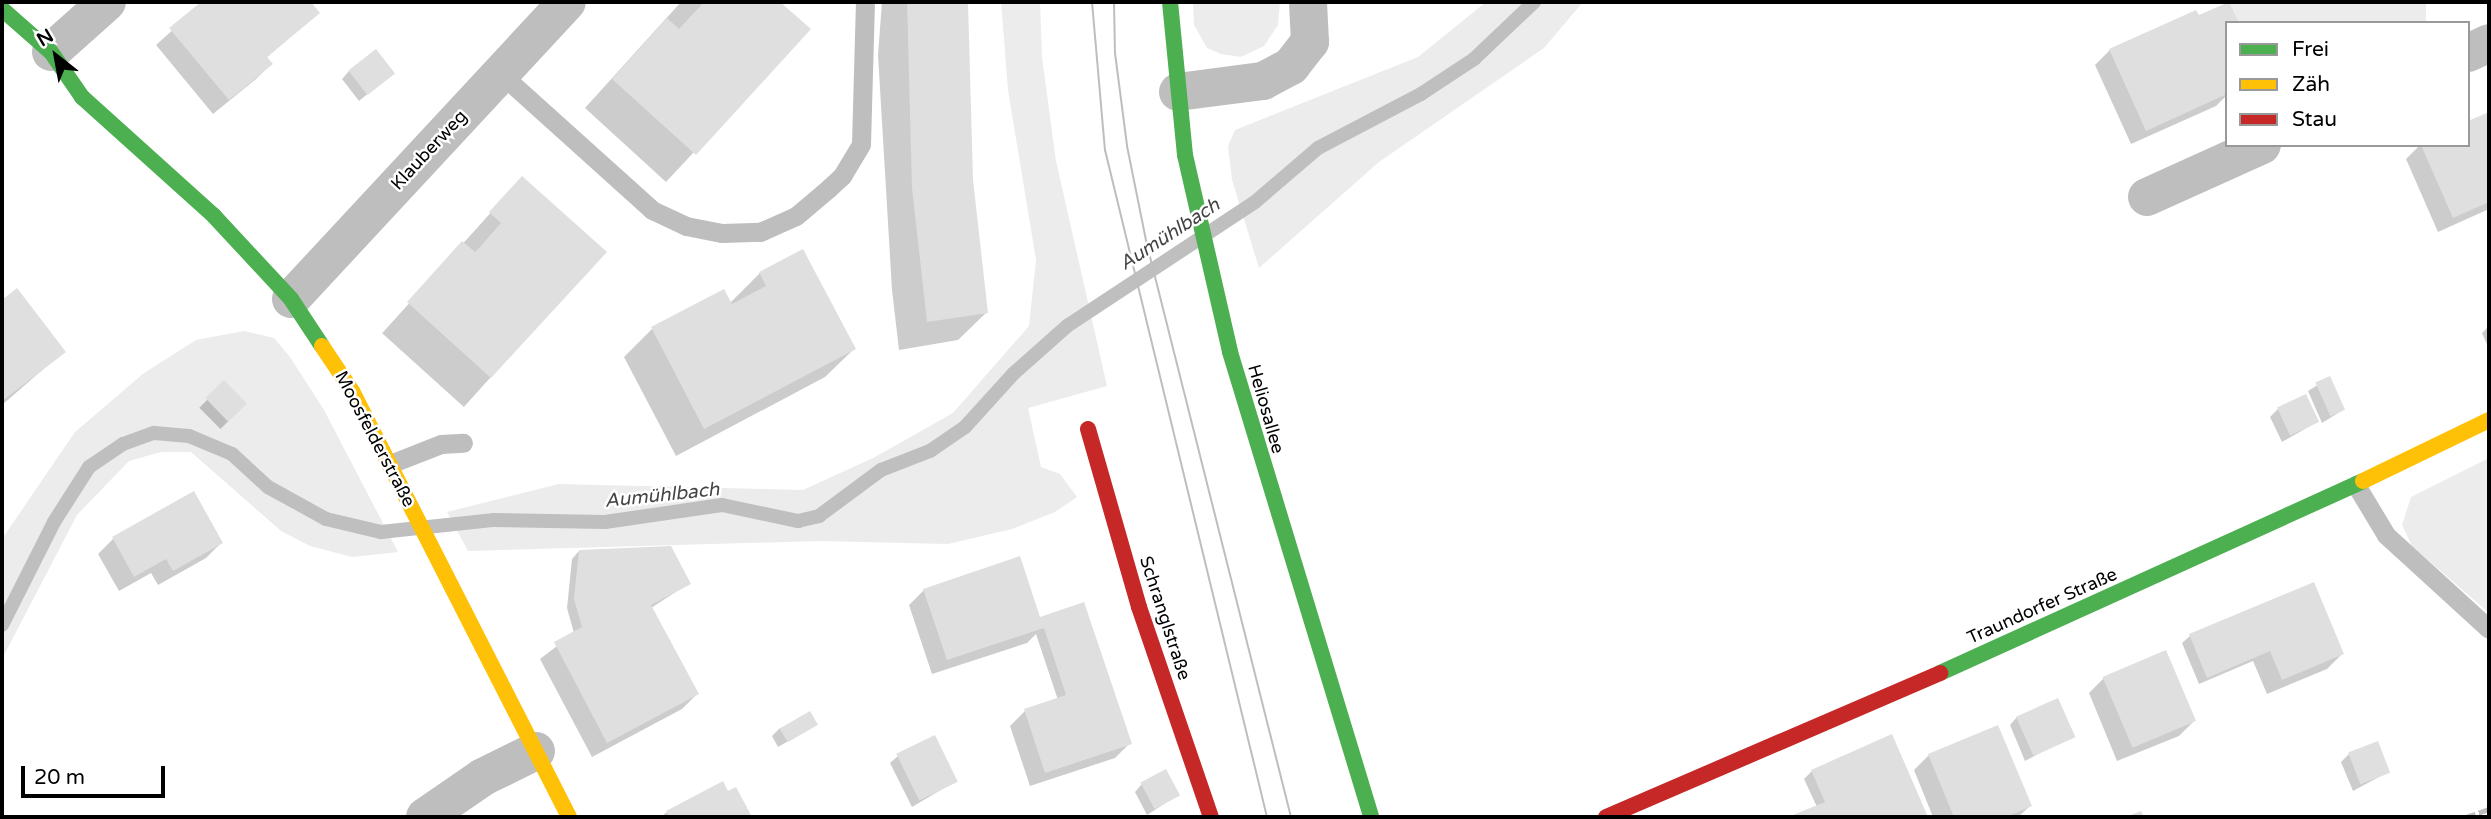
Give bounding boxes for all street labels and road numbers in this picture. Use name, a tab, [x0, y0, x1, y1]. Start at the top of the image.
street label: Klauberweg	[386, 105, 472, 195]
street label: Heliosallee	[1243, 362, 1289, 456]
street label: Moosfelderstraße	[330, 367, 420, 511]
street label: Schranglstraße	[1135, 553, 1195, 683]
street label: Traundorfer Straße	[1964, 563, 2120, 649]

